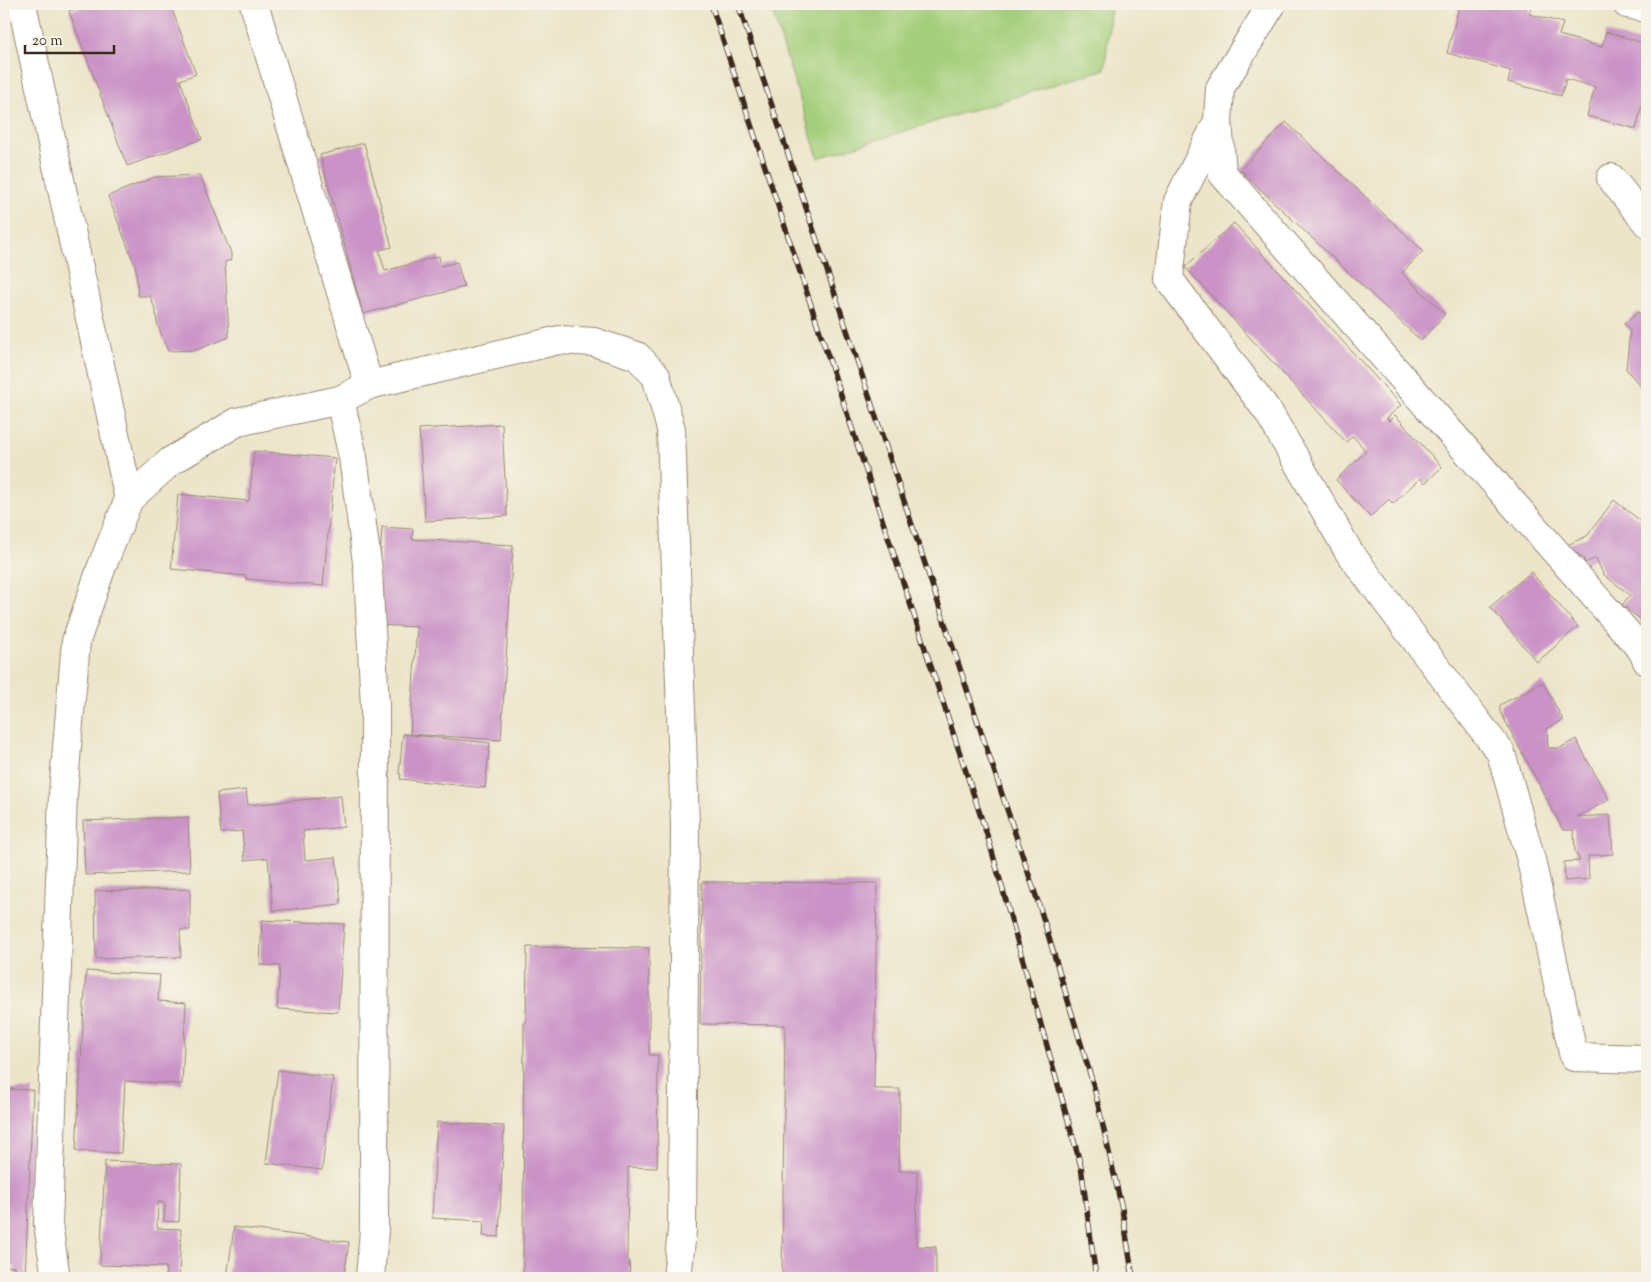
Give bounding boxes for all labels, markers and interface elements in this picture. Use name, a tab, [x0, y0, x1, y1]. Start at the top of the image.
scale bar	[25, 22, 114, 54]
text: 20 m	[32, 31, 63, 52]

